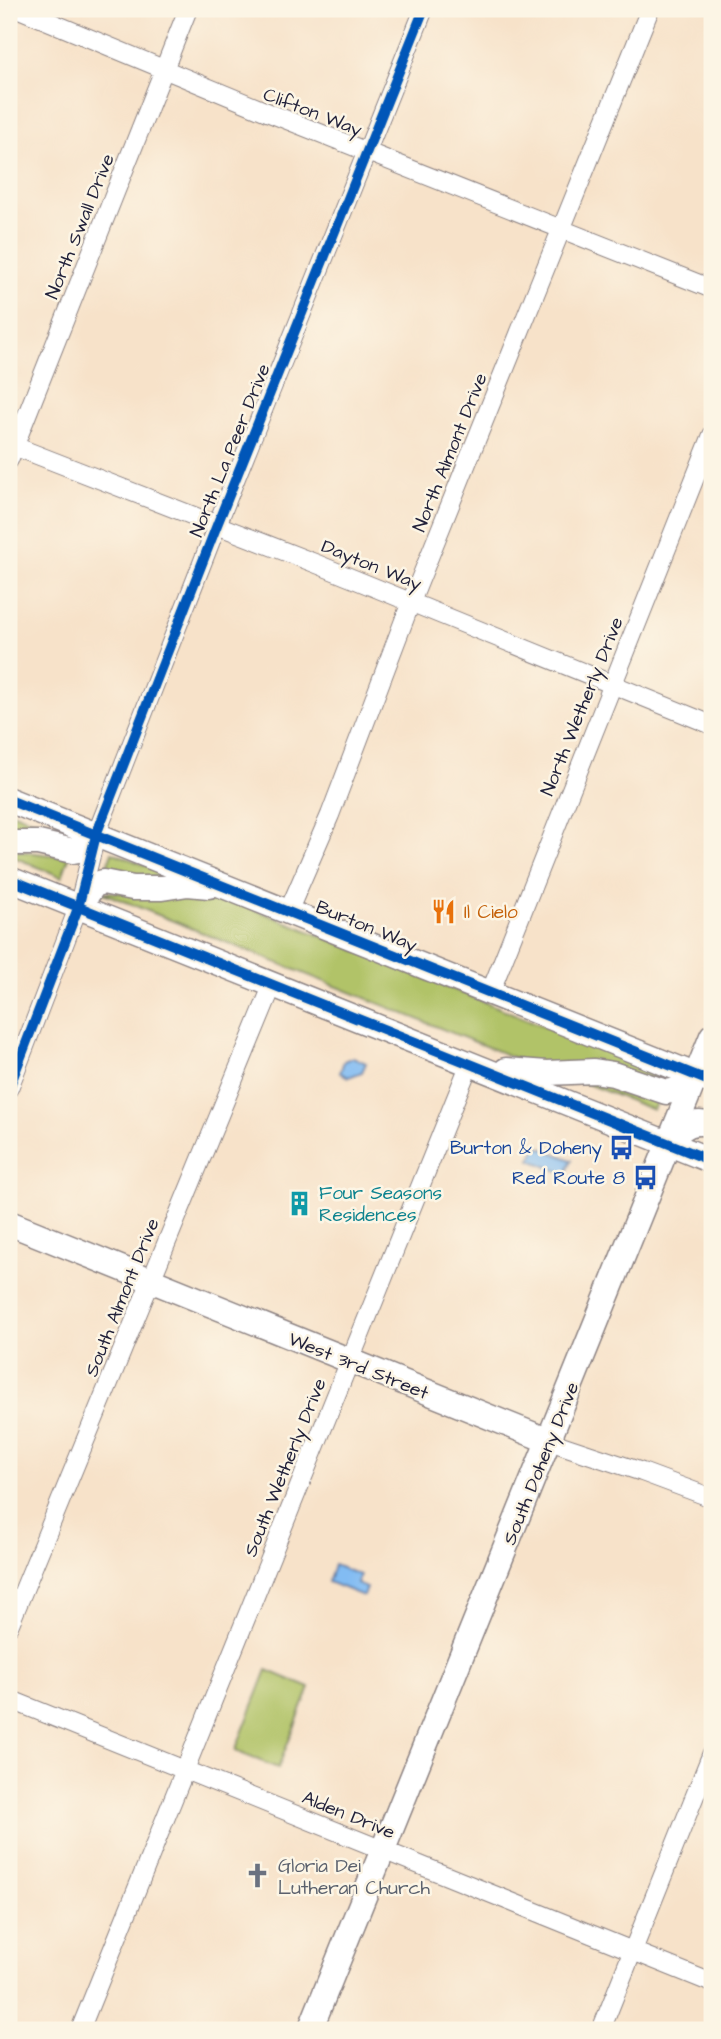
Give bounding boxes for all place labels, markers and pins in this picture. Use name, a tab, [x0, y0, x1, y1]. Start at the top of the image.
restaurant icon: Il Cielo	[430, 897, 458, 925]
place label: Il Cielo	[464, 899, 518, 926]
bus stop icon: Burton & Doheny	[608, 1133, 636, 1161]
place label: Burton & Doheny	[450, 1135, 603, 1163]
bus stop icon: Red Route 8	[631, 1163, 659, 1191]
place label: Red Route 8	[512, 1165, 625, 1192]
place label: Four Seasons Residences	[319, 1180, 442, 1229]
building icon: Four Seasons Residences	[285, 1189, 313, 1217]
place label: Gloria Dei Lutheran Church	[278, 1853, 430, 1902]
church icon: Gloria Dei Lutheran Church	[244, 1862, 272, 1890]

